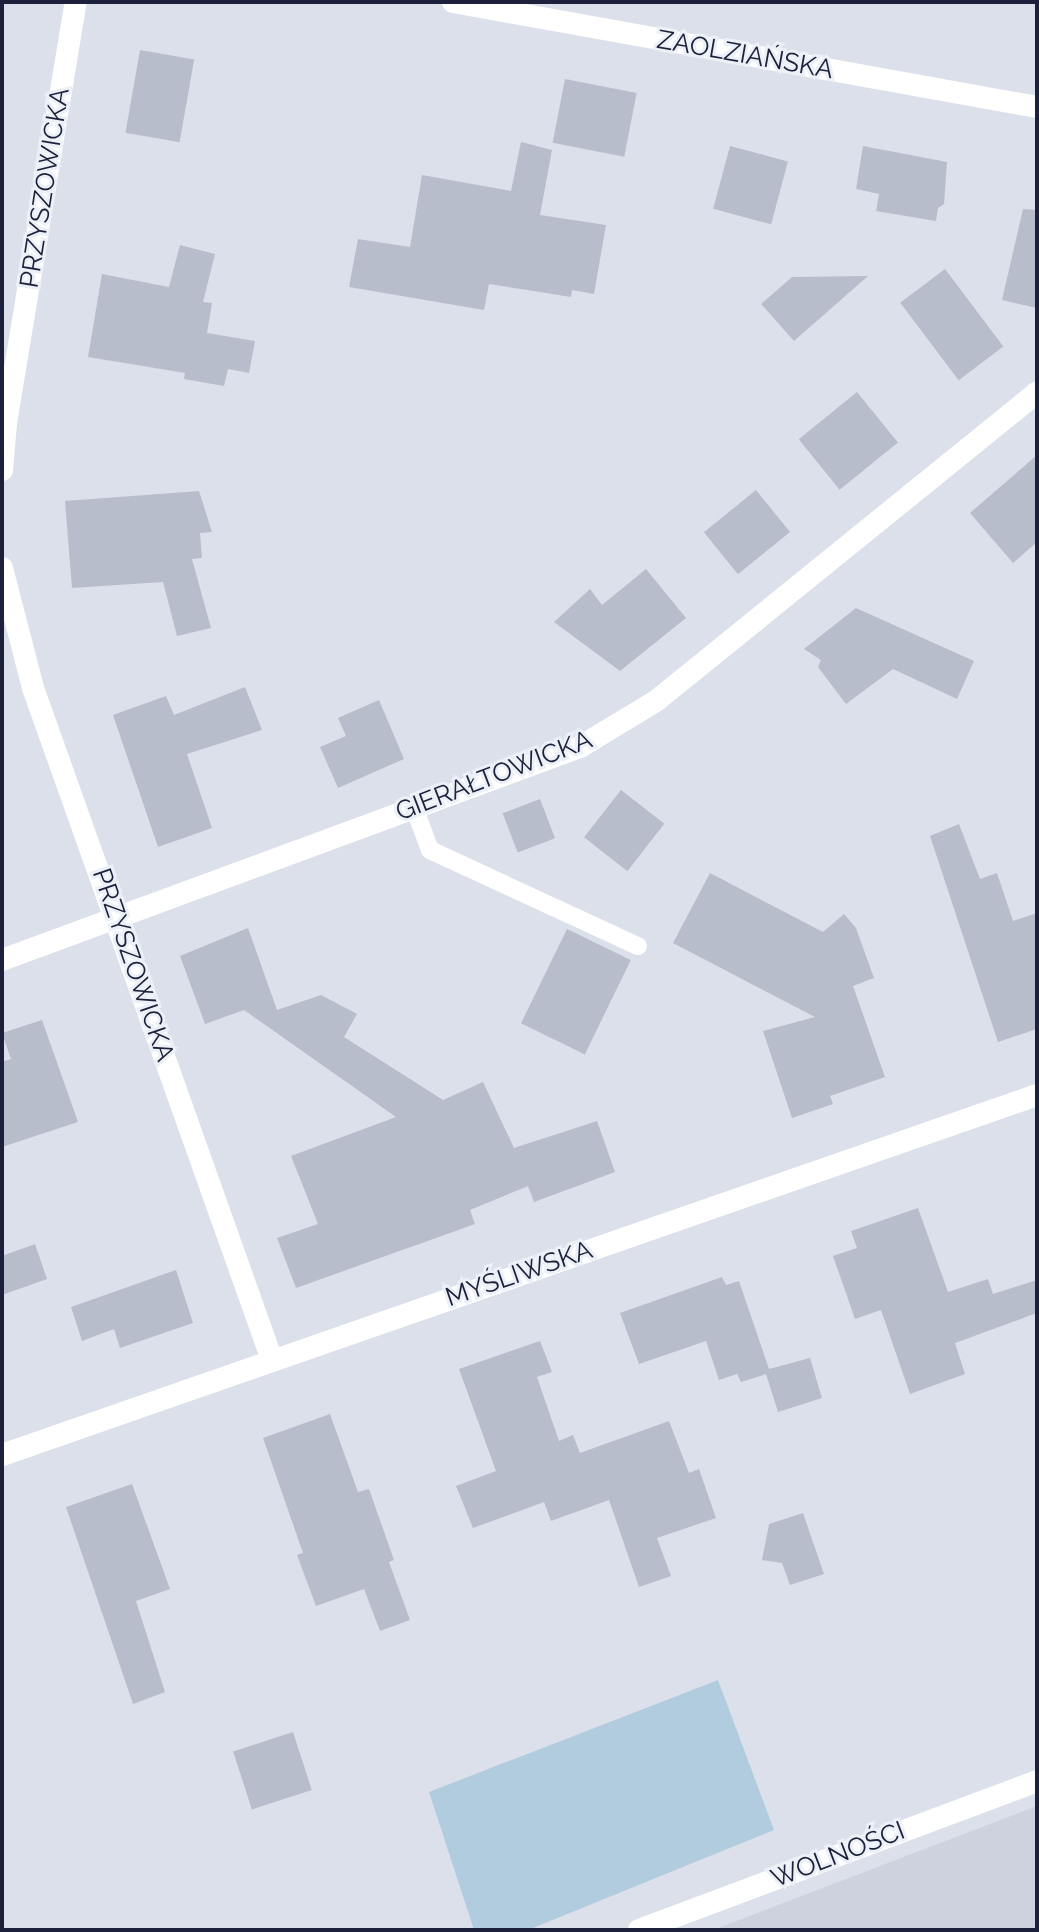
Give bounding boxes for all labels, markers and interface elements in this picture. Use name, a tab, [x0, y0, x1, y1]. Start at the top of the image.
street label: ZAOLZIAŃSKA	[654, 24, 836, 86]
street label: PRZYSZOWICKA	[14, 86, 76, 290]
street label: GIERAŁTOWICKA	[391, 724, 597, 828]
street label: PRZYSZOWICKA	[85, 864, 181, 1066]
street label: MYŚLIWSKA	[441, 1234, 597, 1314]
street label: WOLNOŚCI	[767, 1815, 909, 1895]

